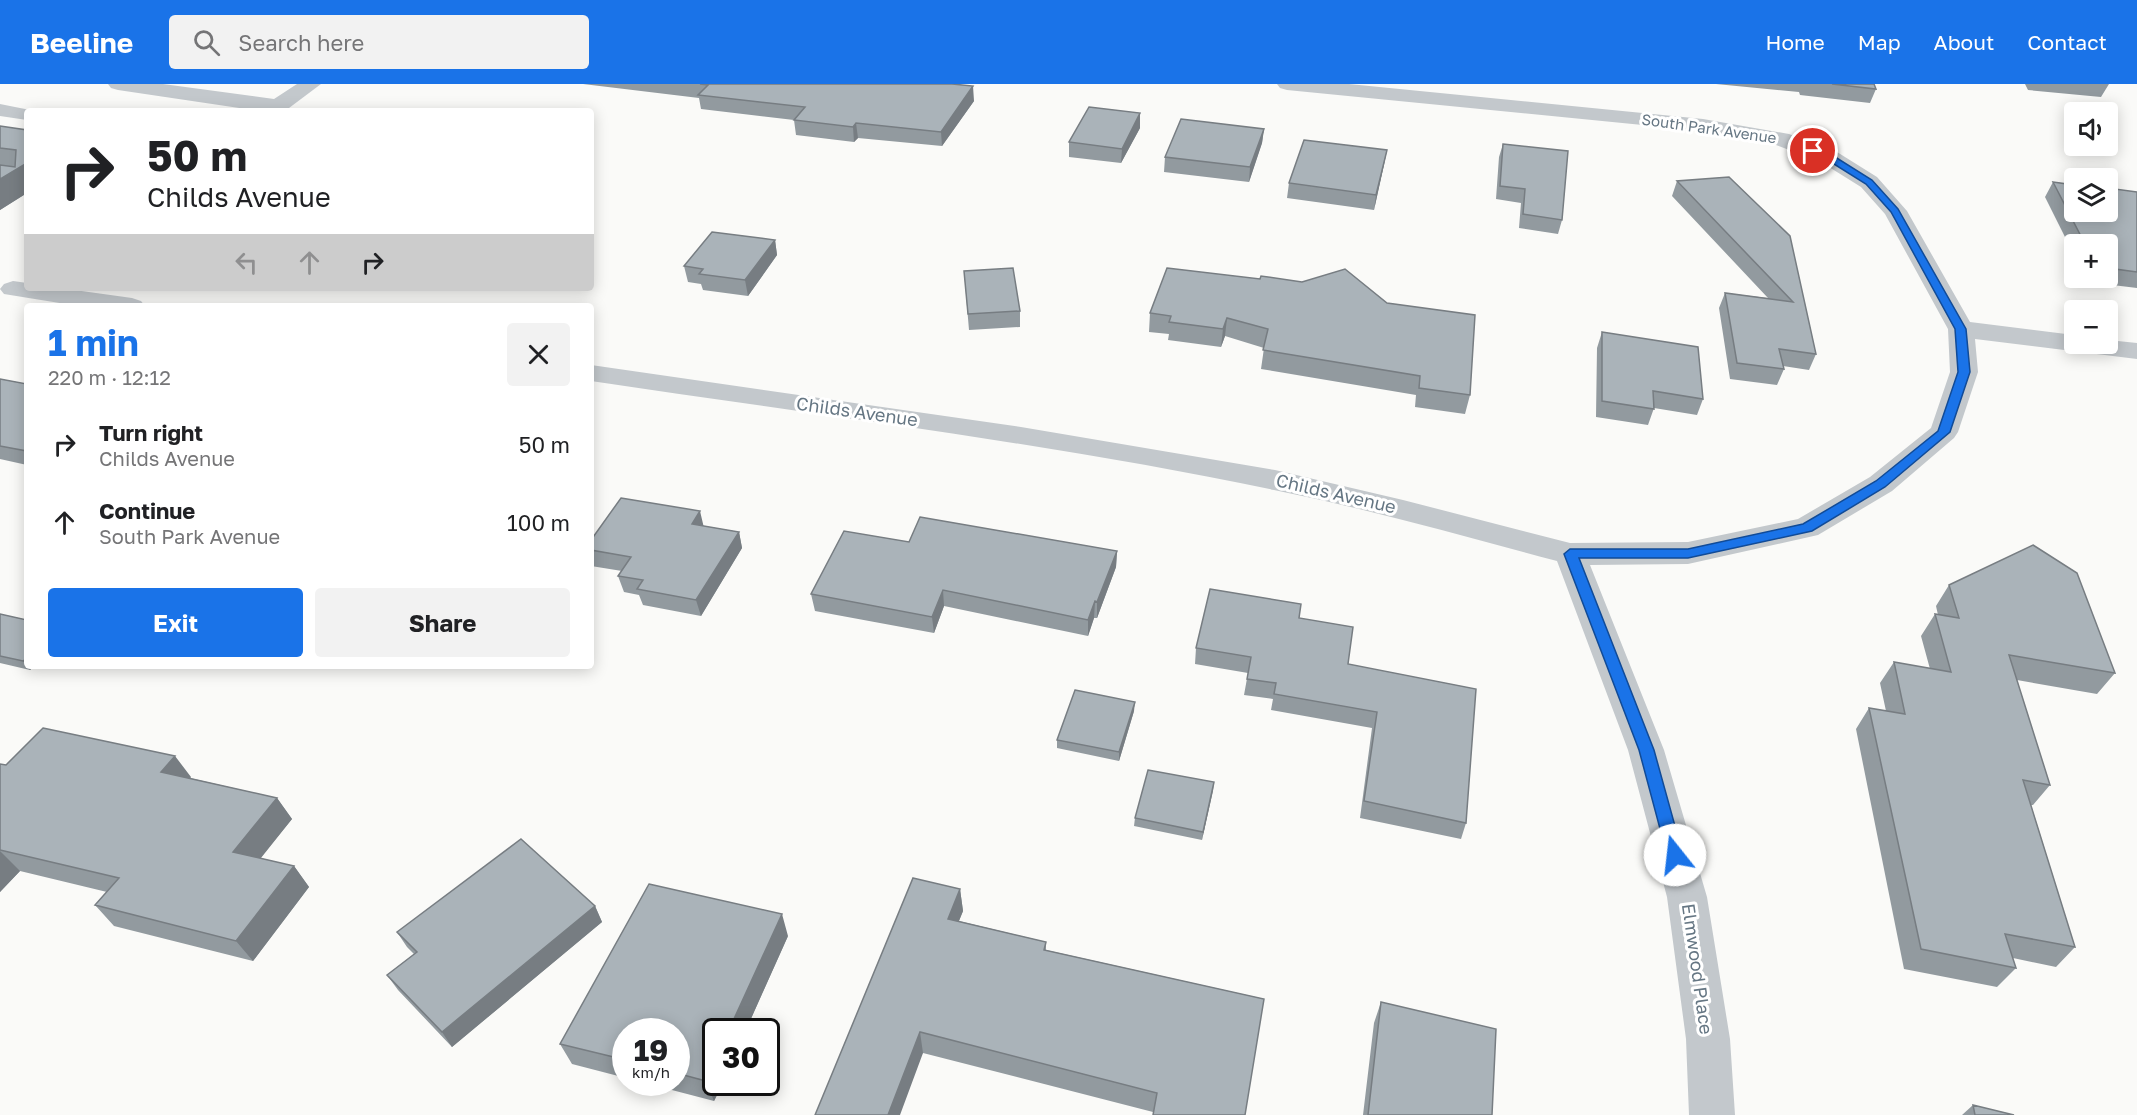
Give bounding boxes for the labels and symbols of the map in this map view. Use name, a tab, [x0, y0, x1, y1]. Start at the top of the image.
street label: South Park Avenue	[1641, 110, 1778, 146]
pin	[1787, 125, 1838, 176]
street label: Childs Avenue	[795, 392, 919, 430]
street label: Childs Avenue	[1274, 469, 1398, 518]
position arrow	[1643, 823, 1707, 887]
street label: Elmwood Place	[1678, 902, 1718, 1036]
speed limit sign: 30	[702, 1018, 780, 1096]

